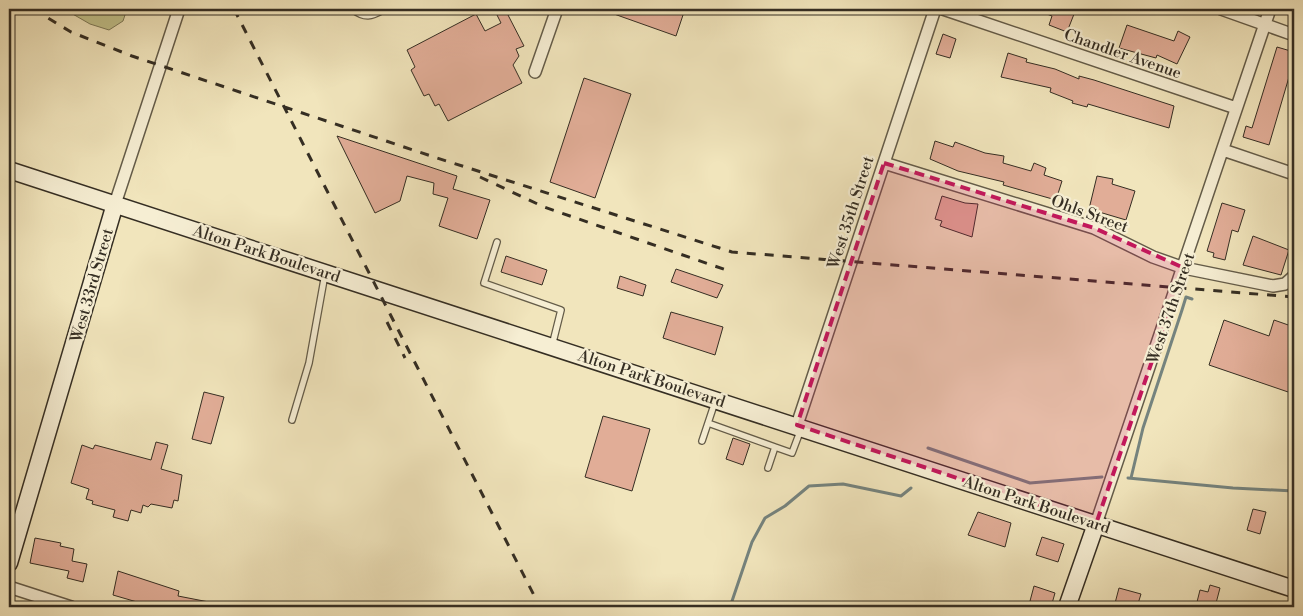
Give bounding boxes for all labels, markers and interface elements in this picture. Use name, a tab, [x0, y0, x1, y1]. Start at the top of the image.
street label: Chandler Avenue	[1061, 24, 1184, 83]
street label: West 35th Street	[823, 153, 879, 272]
street label: Ohls Street	[1048, 191, 1131, 237]
street label: Alton Park Boulevard	[190, 220, 343, 287]
street label: West 33rd Street	[66, 226, 118, 346]
street label: West 37th Street	[1142, 250, 1199, 368]
street label: Alton Park Boulevard	[575, 345, 728, 412]
street label: Alton Park Boulevard	[960, 471, 1113, 538]

